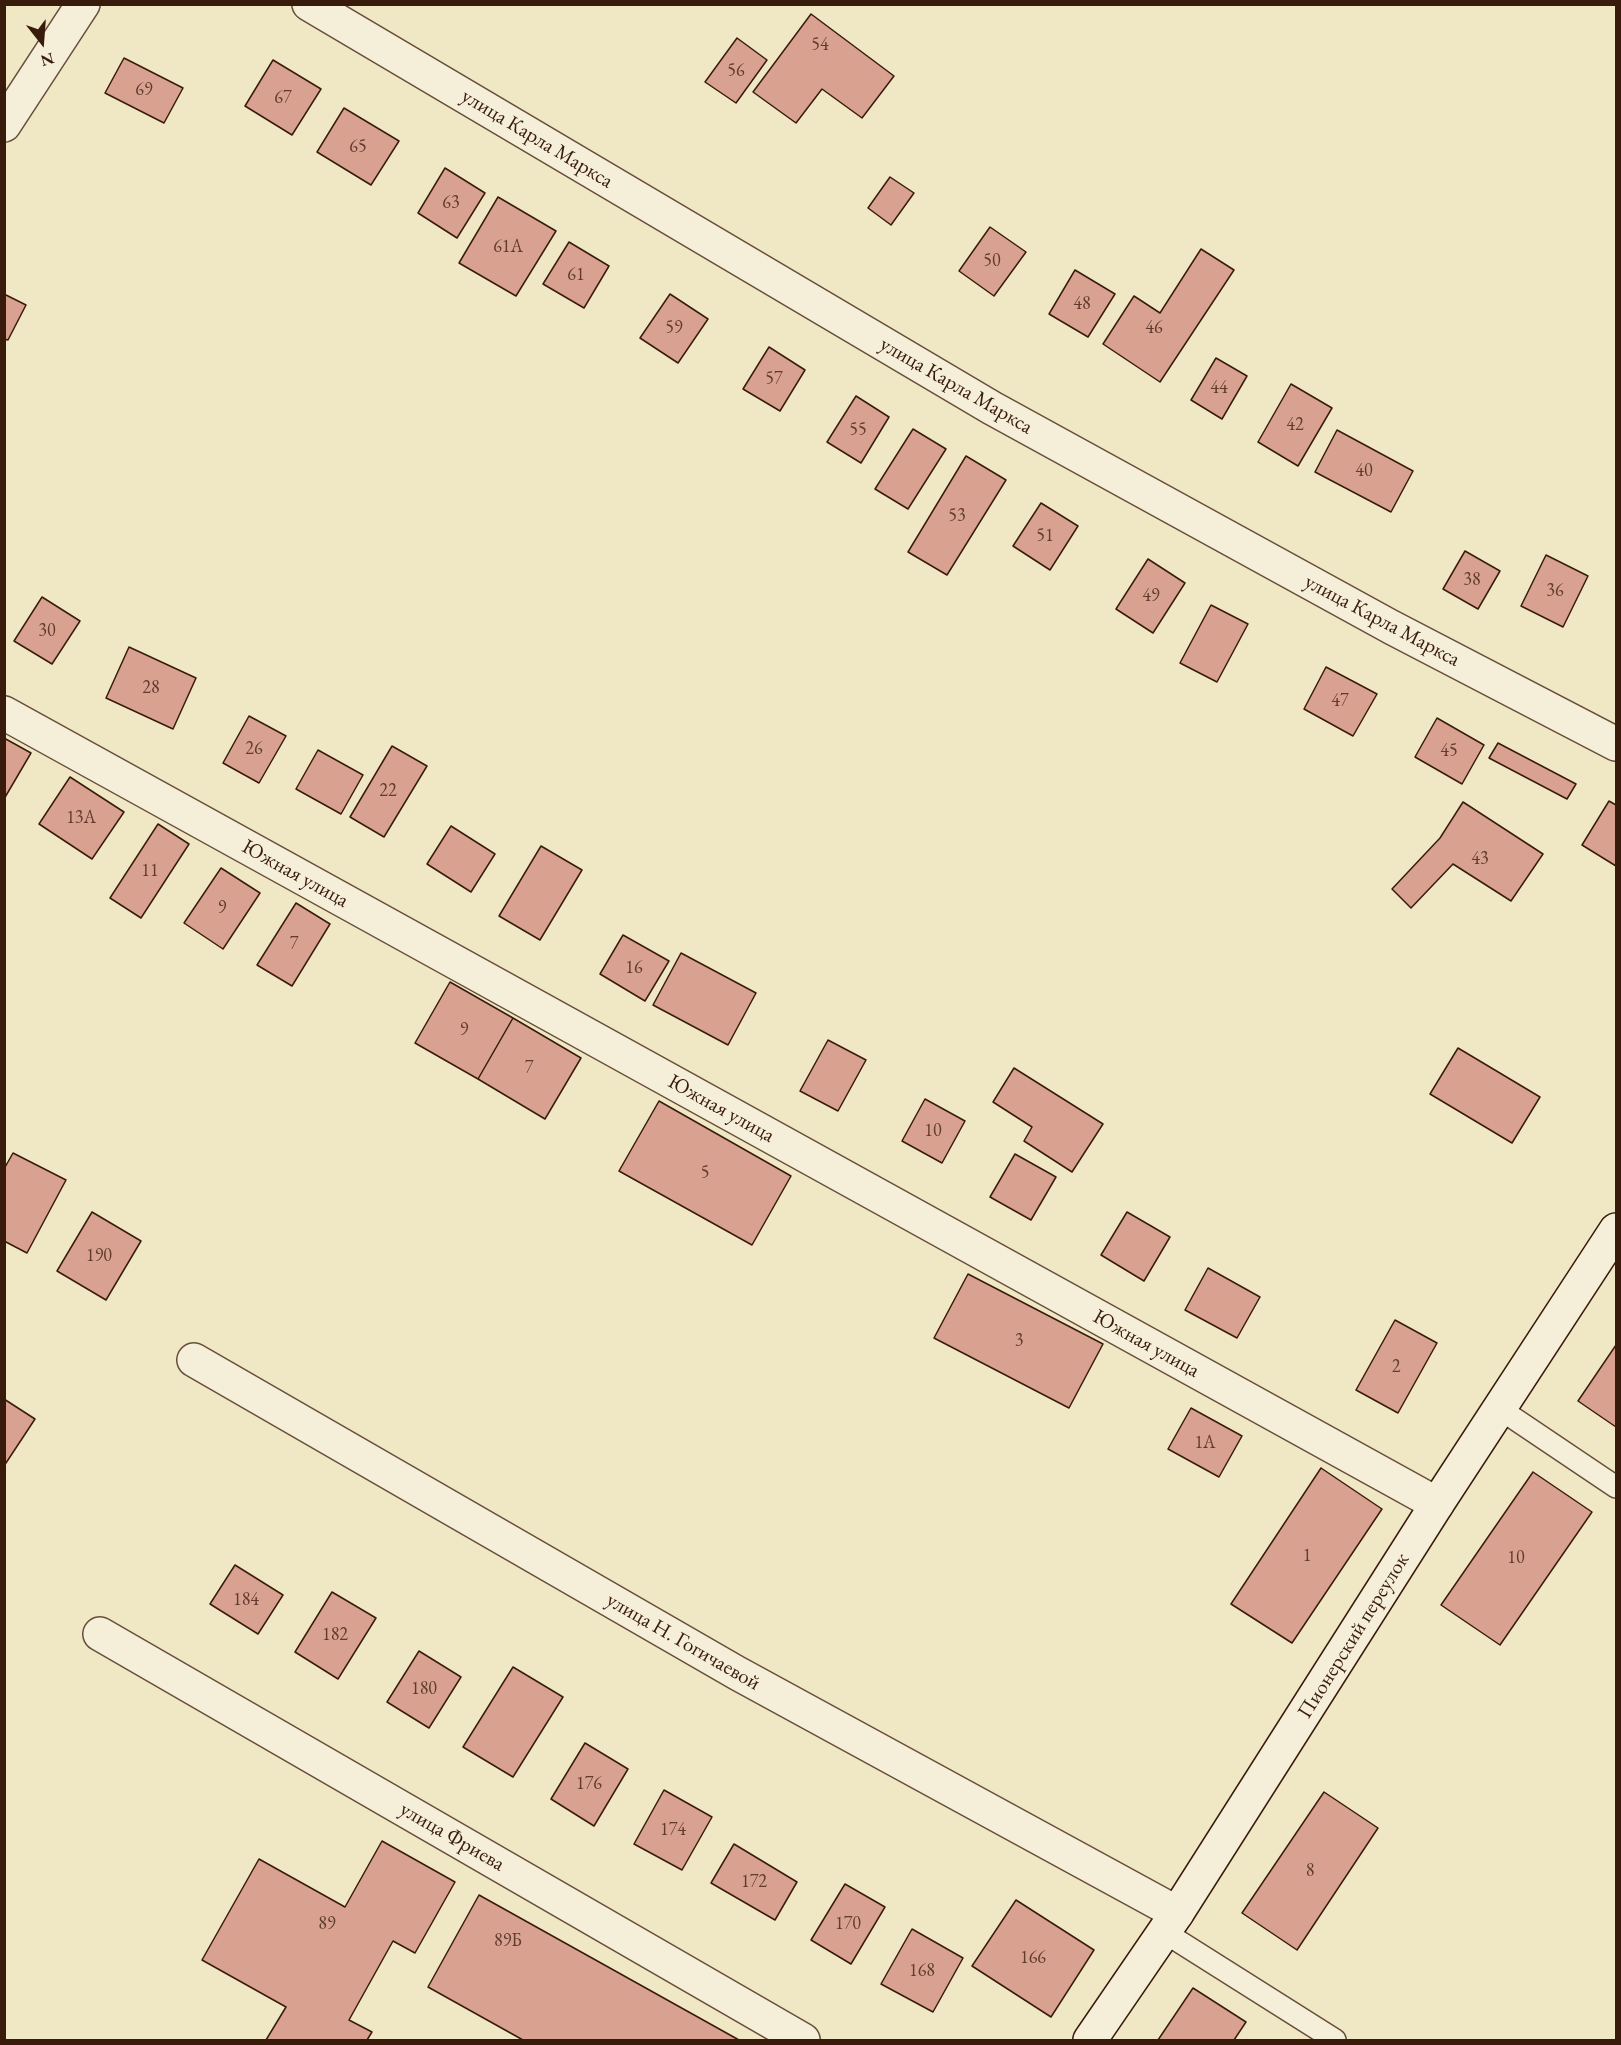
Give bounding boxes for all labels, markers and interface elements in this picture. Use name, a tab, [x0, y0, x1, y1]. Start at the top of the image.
north arrow	[12, 12, 72, 72]
house number: 54	[811, 34, 829, 56]
text: N	[38, 48, 57, 72]
house number: 56	[727, 60, 745, 82]
house number: 69	[135, 79, 153, 101]
street label: улица Карла Маркса	[457, 84, 617, 194]
house number: 67	[274, 87, 292, 109]
house number: 65	[349, 136, 367, 158]
house number: 63	[442, 192, 460, 214]
house number: 61А	[493, 236, 523, 258]
house number: 50	[983, 250, 1001, 272]
house number: 61	[567, 264, 585, 286]
house number: 48	[1073, 293, 1091, 315]
house number: 59	[665, 317, 683, 339]
house number: 46	[1145, 317, 1163, 339]
street label: улица Карла Маркса	[875, 332, 1037, 440]
house number: 57	[765, 368, 783, 390]
house number: 44	[1210, 377, 1228, 399]
house number: 42	[1286, 414, 1304, 436]
house number: 55	[849, 419, 867, 441]
house number: 40	[1355, 460, 1373, 482]
house number: 53	[948, 505, 966, 527]
house number: 51	[1036, 525, 1054, 547]
street label: улица Карла Маркса	[1300, 569, 1464, 673]
house number: 38	[1463, 569, 1481, 591]
house number: 36	[1546, 580, 1564, 602]
house number: 49	[1142, 585, 1160, 607]
house number: 30	[38, 620, 56, 642]
house number: 28	[142, 677, 160, 699]
house number: 47	[1331, 690, 1349, 712]
house number: 26	[245, 738, 263, 760]
house number: 45	[1440, 740, 1458, 762]
house number: 22	[379, 780, 397, 802]
house number: 13А	[66, 807, 96, 829]
street label: Южная улица	[237, 834, 353, 914]
house number: 43	[1471, 848, 1489, 870]
house number: 11	[141, 860, 159, 882]
house number: 9	[218, 897, 226, 919]
house number: 7	[290, 933, 298, 955]
house number: 16	[625, 957, 643, 979]
house number: 9	[460, 1019, 468, 1041]
house number: 7	[525, 1057, 533, 1079]
street label: Южная улица	[663, 1069, 779, 1149]
house number: 10	[924, 1120, 942, 1142]
house number: 5	[701, 1162, 709, 1184]
house number: 190	[86, 1245, 112, 1267]
street label: Южная улица	[1088, 1304, 1204, 1384]
house number: 3	[1015, 1330, 1023, 1352]
house number: 2	[1392, 1356, 1400, 1378]
house number: 1А	[1194, 1432, 1216, 1454]
house number: 1	[1303, 1545, 1311, 1567]
house number: 10	[1507, 1547, 1525, 1569]
street label: Пионерский переулок	[1293, 1549, 1415, 1723]
street label: улица Н. Гогичаевой	[602, 1588, 764, 1696]
house number: 184	[233, 1589, 259, 1611]
house number: 182	[322, 1624, 348, 1646]
house number: 180	[411, 1678, 437, 1700]
house number: 176	[576, 1773, 602, 1795]
street label: улица Фриева	[395, 1797, 509, 1877]
house number: 174	[660, 1819, 686, 1841]
house number: 8	[1306, 1860, 1314, 1882]
house number: 172	[741, 1871, 767, 1893]
house number: 89	[318, 1913, 336, 1935]
house number: 170	[835, 1913, 861, 1935]
house number: 89Б	[494, 1930, 522, 1952]
house number: 166	[1020, 1947, 1046, 1969]
house number: 168	[909, 1960, 935, 1982]

